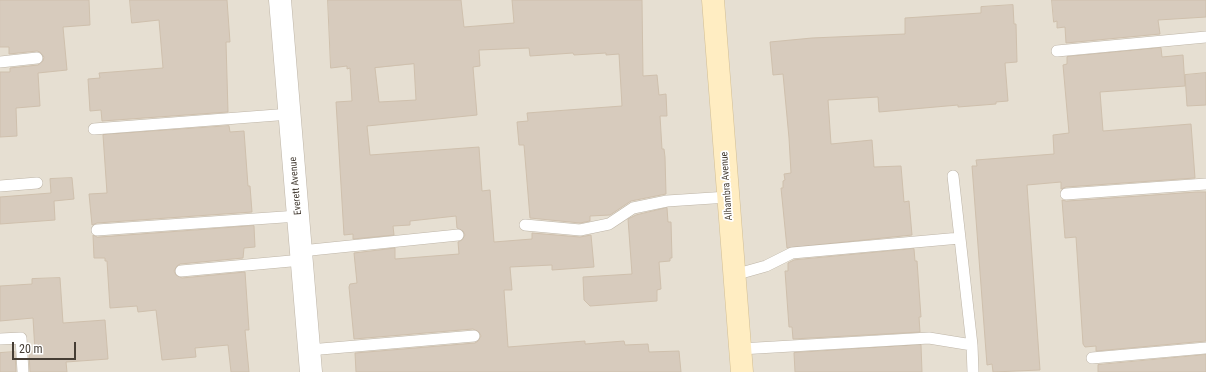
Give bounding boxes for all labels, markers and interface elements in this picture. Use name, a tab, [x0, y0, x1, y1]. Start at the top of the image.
street label: Alhambra Avenue	[719, 151, 735, 221]
street label: Everett Avenue	[287, 156, 305, 216]
scale bar	[14, 334, 78, 360]
text: 20 m	[19, 342, 43, 356]

